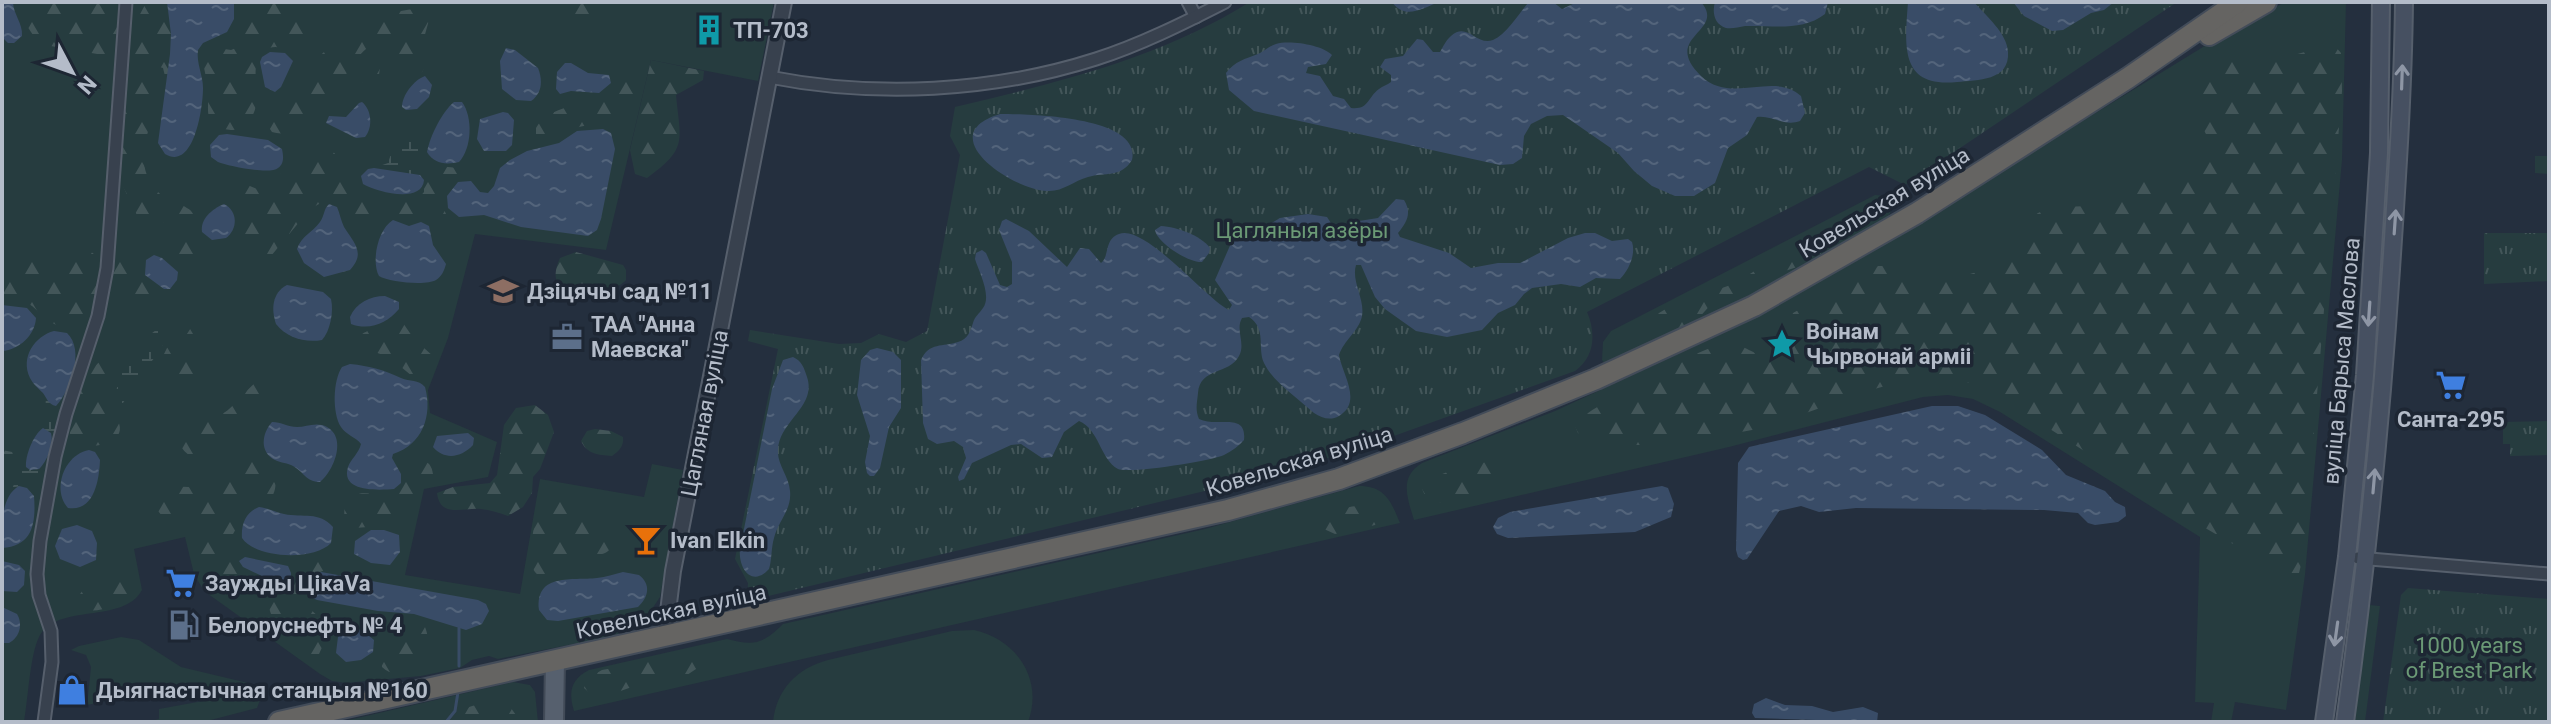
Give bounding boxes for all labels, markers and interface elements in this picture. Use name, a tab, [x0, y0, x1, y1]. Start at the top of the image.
building icon: ТП-703	[692, 13, 726, 47]
place label: ТП-703	[733, 18, 809, 43]
north arrow	[32, 32, 112, 112]
one-way arrow	[2394, 64, 2409, 91]
text: N	[72, 71, 101, 99]
street label: Ковельская вуліца	[1795, 142, 1974, 263]
one-way arrow	[2388, 209, 2403, 236]
park label: Цагляныя азёры	[1215, 218, 1389, 243]
street label: вуліца Барыса Маслова	[2318, 237, 2365, 485]
school or university icon: Дзіцячы сад №11	[486, 274, 520, 308]
place label: Дзіцячы сад №11	[527, 279, 712, 304]
one-way arrow	[2361, 300, 2376, 327]
place label: ТАА "Анна Маевска"	[591, 312, 696, 362]
place label: Воінам Чырвонай арміі	[1806, 319, 1971, 369]
office icon: ТАА "Анна Маевска"	[550, 320, 584, 354]
place icon: Воінам Чырвонай арміі	[1765, 327, 1799, 361]
street label: Цагляная вуліца	[676, 328, 733, 499]
supermarket icon: Санта-295	[2434, 368, 2468, 402]
place label: Санта-295	[2397, 407, 2505, 432]
street label: Ковельская вуліца	[1203, 421, 1395, 502]
one-way arrow	[2367, 468, 2382, 495]
bar icon: Ivan Elkin	[629, 523, 663, 557]
place label: Ivan Elkin	[670, 528, 765, 553]
supermarket icon: Заужды ЦікаVа	[164, 566, 198, 600]
place label: Заужды ЦікаVа	[205, 571, 371, 596]
street label: Ковельская вуліца	[574, 579, 768, 644]
fuel station icon: Белоруснефть № 4	[167, 608, 201, 642]
place label: Белоруснефть № 4	[208, 613, 403, 638]
one-way arrow	[2328, 621, 2343, 647]
park label: 1000 years of Brest Park	[2406, 633, 2533, 683]
shop icon: Дыягнастычная станцыя №160	[55, 673, 89, 707]
place label: Дыягнастычная станцыя №160	[96, 678, 428, 703]

